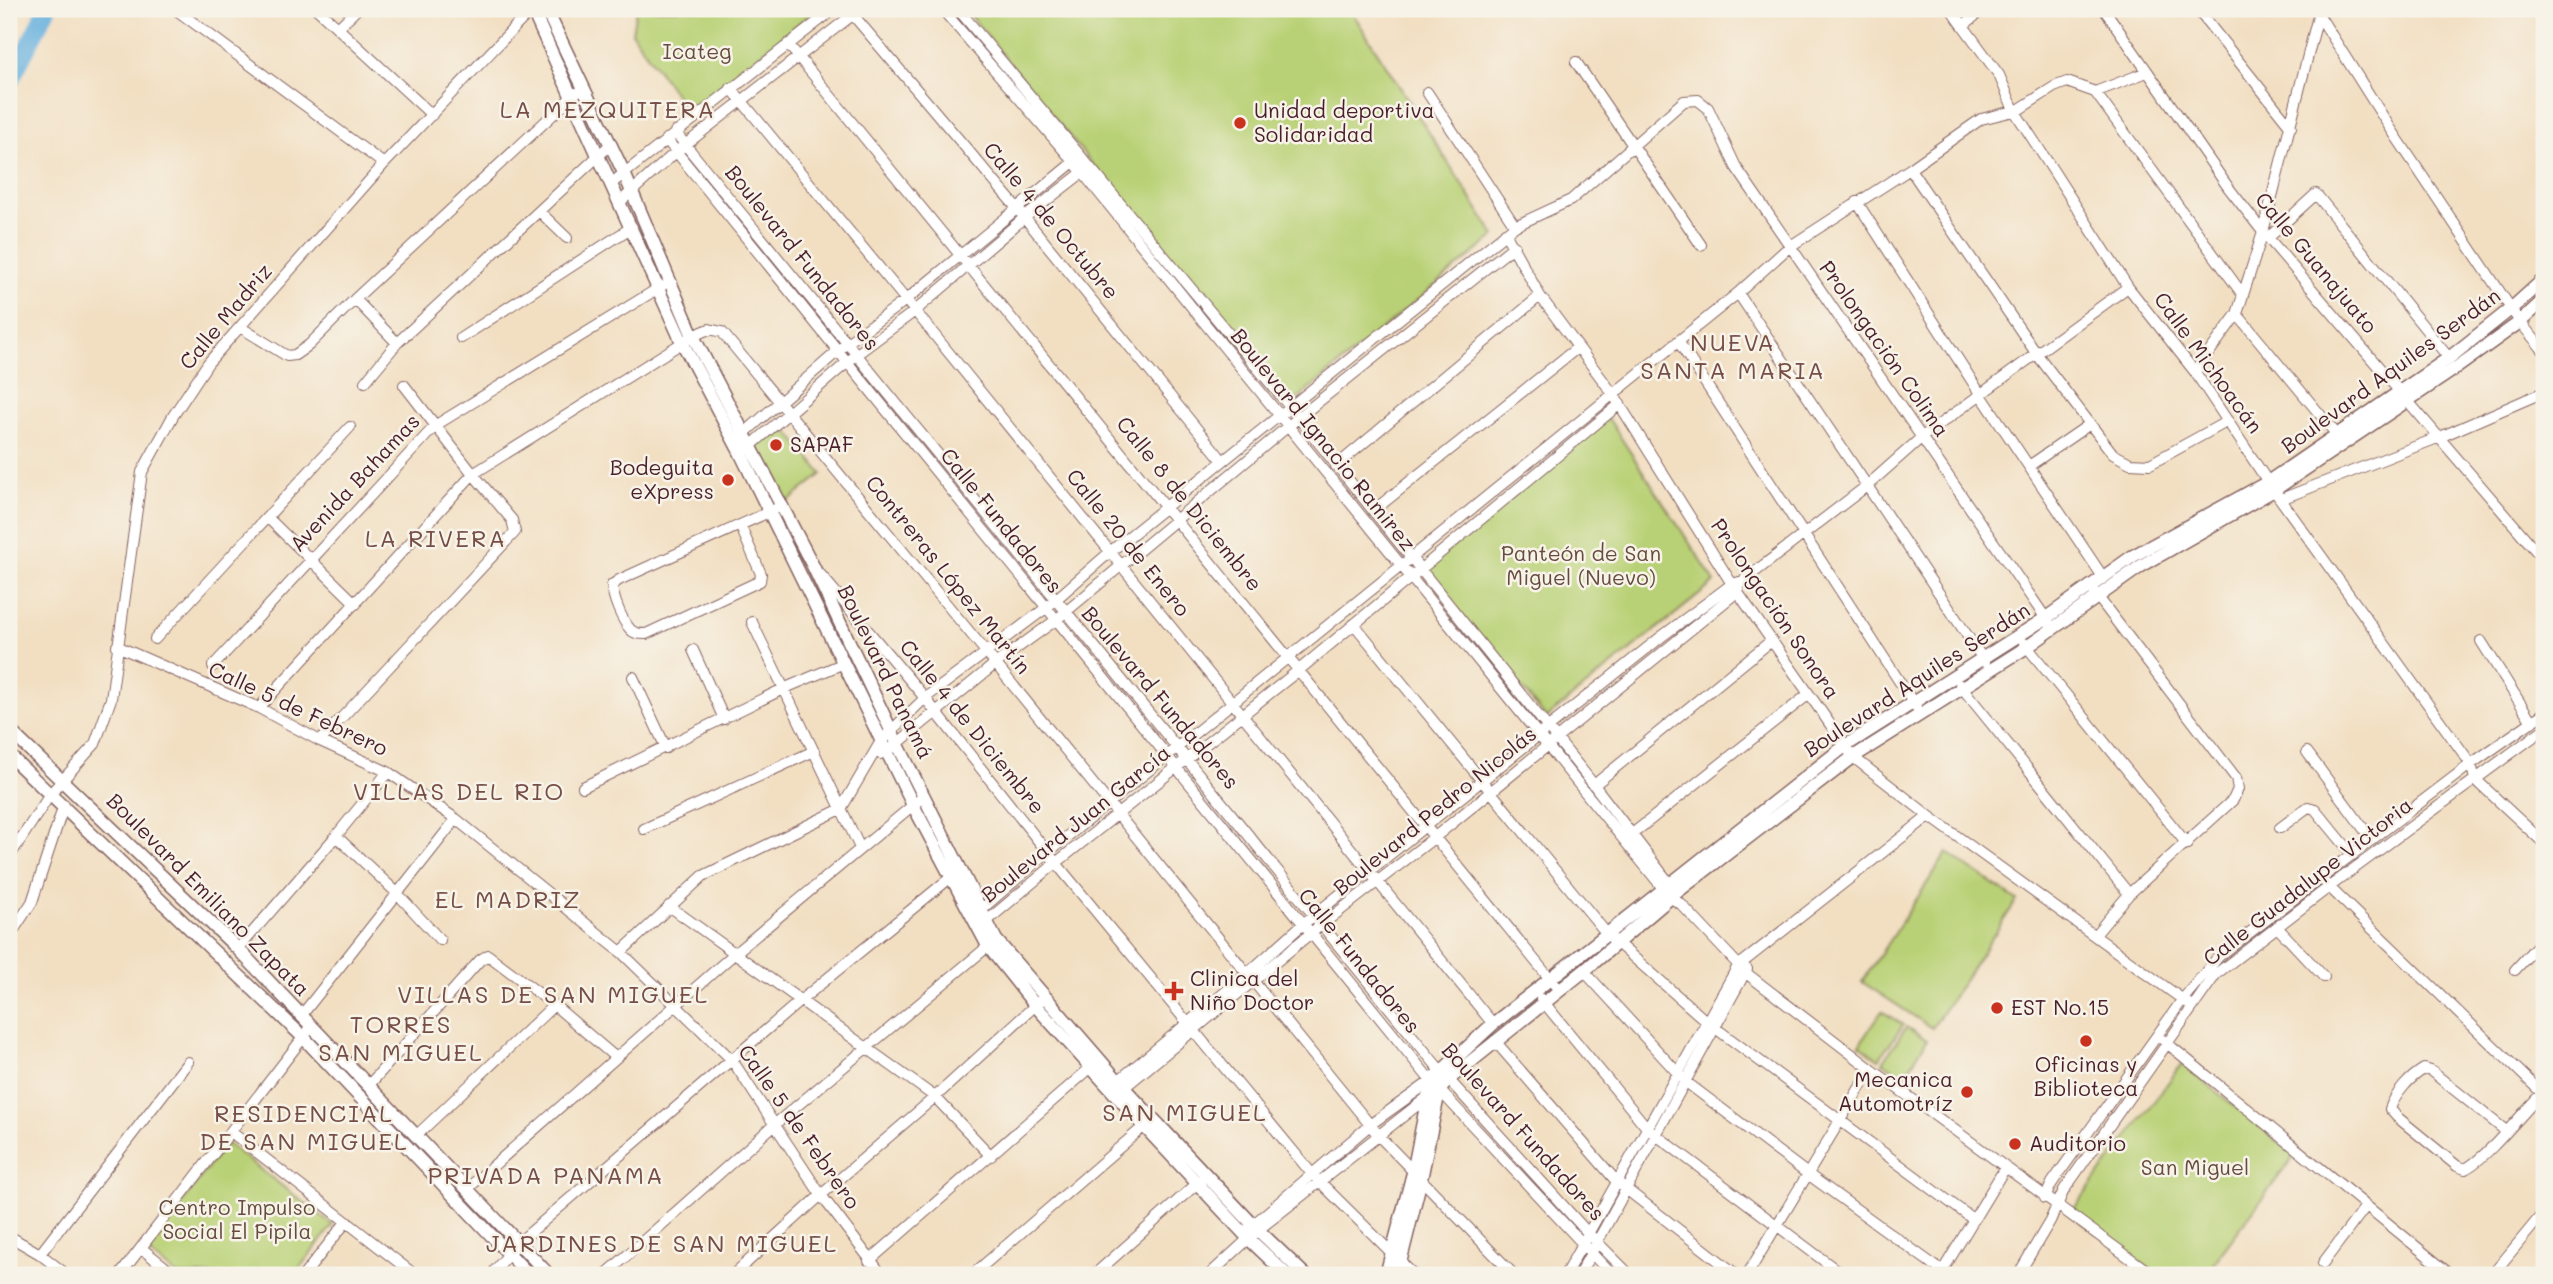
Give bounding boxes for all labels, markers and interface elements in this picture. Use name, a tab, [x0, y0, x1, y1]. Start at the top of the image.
park label: Icateg	[662, 37, 732, 64]
district label: LA MEZQUITERA	[500, 93, 716, 124]
place label: Unidad deportiva Solidaridad	[1254, 96, 1435, 147]
marker: Unidad deportiva Solidaridad	[1232, 115, 1248, 131]
street label: Calle 4 de Octubre	[978, 136, 1126, 304]
street label: Boulevard Fundadores	[720, 159, 886, 355]
street label: Calle Guanajuato	[2250, 186, 2384, 338]
street label: Prolongación Colima	[1814, 255, 1956, 441]
street label: Calle Madriz	[173, 258, 277, 375]
street label: Boulevard Aquiles Serdán	[2275, 281, 2505, 458]
street label: Calle Michoacán	[2149, 286, 2270, 438]
street label: Boulevard Ignacio Ramirez	[1226, 322, 1422, 556]
district label: NUEVA SANTA MARIA	[1640, 326, 1826, 385]
street label: Avenida Bahamas	[283, 407, 425, 557]
street label: Calle 8 de Diciembre	[1111, 410, 1269, 596]
place label: SAPAF	[790, 430, 854, 457]
marker: SAPAF	[768, 437, 784, 453]
street label: Calle Fundadores	[935, 442, 1069, 598]
place label: Bodeguita eXpress	[610, 453, 714, 504]
street label: Calle 20 de Enero	[1061, 463, 1197, 621]
street label: Contreras López Martín	[861, 469, 1038, 679]
marker: Bodeguita eXpress	[720, 472, 736, 488]
street label: Prolongación Sonora	[1706, 513, 1847, 704]
district label: LA RIVERA	[365, 522, 507, 553]
park label: Panteón de San Miguel (Nuevo)	[1501, 539, 1661, 590]
street label: Boulevard Panamá	[832, 580, 940, 763]
street label: Boulevard Aquiles Serdán	[1798, 595, 2034, 762]
street label: Boulevard Fundadores	[1077, 600, 1246, 794]
street label: Calle 4 de Diciembre	[894, 633, 1052, 819]
street label: Calle 5 de Febrero	[205, 654, 393, 761]
street label: Boulevard Pedro Nicolás	[1327, 719, 1541, 900]
street label: Boulevard Juan García	[975, 738, 1175, 907]
district label: VILLAS DEL RIO	[353, 775, 565, 806]
street label: Boulevard Emiliano Zapata	[102, 787, 316, 1001]
street label: Calle Guadalupe Victoria	[2197, 791, 2417, 971]
street label: Calle Fundadores	[1293, 882, 1427, 1038]
district label: EL MADRIZ	[435, 883, 581, 914]
place label: Clinica del Niño Doctor	[1190, 964, 1314, 1015]
district label: VILLAS DE SAN MIGUEL	[397, 978, 709, 1009]
marker: Clinica del Niño Doctor	[1164, 981, 1184, 1001]
place label: EST No.15	[2011, 993, 2109, 1020]
marker: EST No.15	[1989, 1000, 2005, 1016]
district label: TORRES SAN MIGUEL	[318, 1008, 484, 1067]
marker: Oficinas y Biblioteca	[2078, 1033, 2094, 1049]
street label: Boulevard Fundadores	[1437, 1036, 1611, 1226]
street label: Calle 5 de Febrero	[733, 1039, 867, 1214]
place label: Oficinas y Biblioteca	[2034, 1050, 2138, 1101]
place label: Mecanica Automotríz	[1838, 1065, 1953, 1116]
marker: Mecanica Automotríz	[1959, 1084, 1975, 1100]
district label: SAN MIGUEL	[1102, 1096, 1268, 1127]
district label: RESIDENCIAL DE SAN MIGUEL	[199, 1097, 409, 1156]
place label: Auditorio	[2029, 1129, 2126, 1156]
marker: Auditorio	[2007, 1136, 2023, 1152]
park label: San Miguel	[2141, 1153, 2249, 1180]
district label: PRIVADA PANAMA	[427, 1159, 665, 1190]
park label: Centro Impulso Social El Pipila	[159, 1193, 315, 1244]
district label: JARDINES DE SAN MIGUEL	[486, 1227, 838, 1258]

